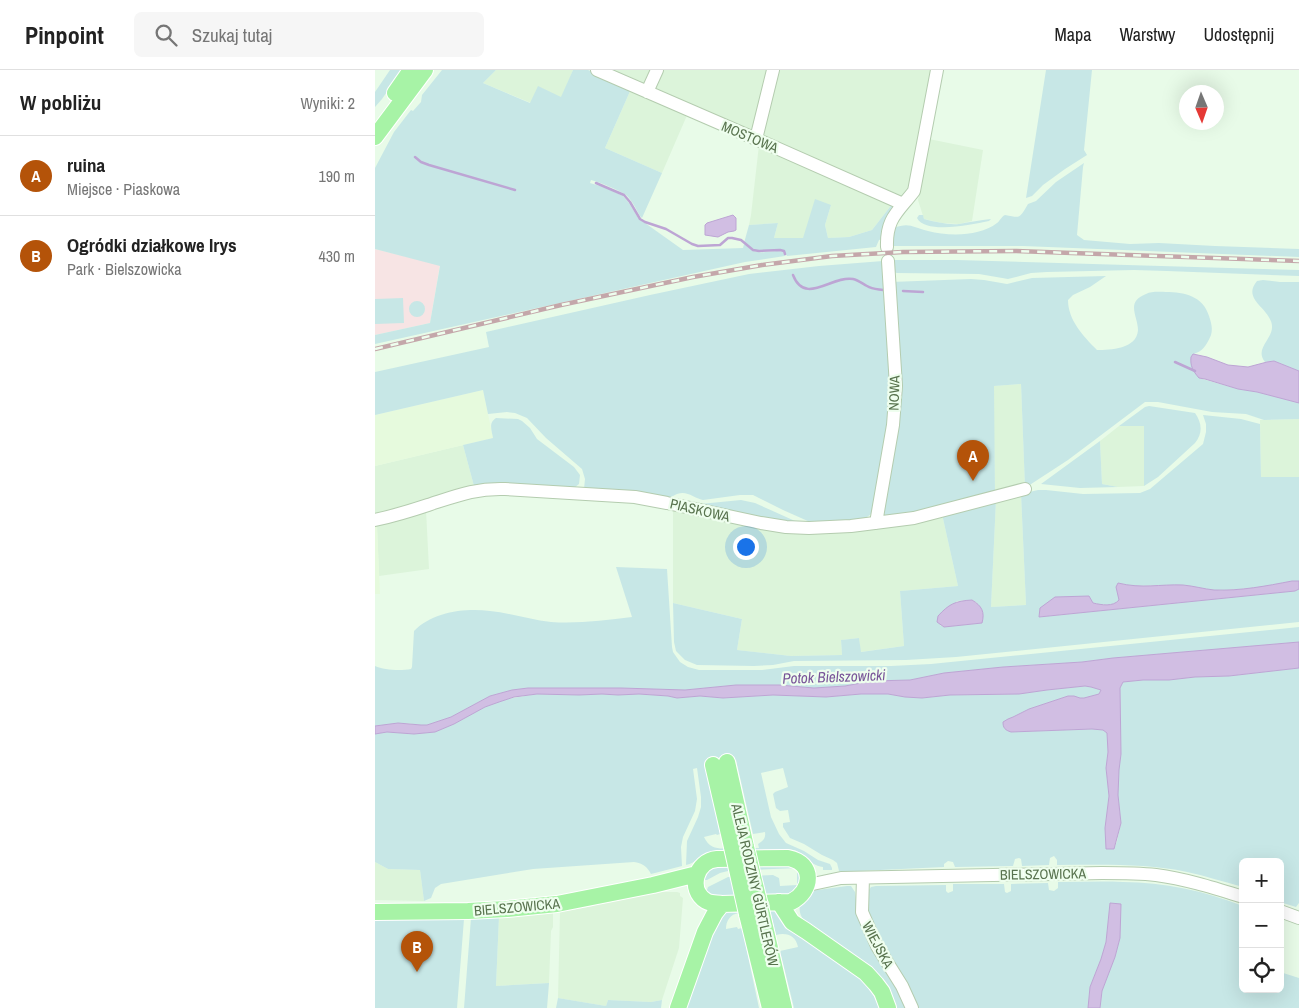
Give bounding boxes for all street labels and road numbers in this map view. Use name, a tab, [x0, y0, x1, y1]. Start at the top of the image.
street label: MOSTOWA	[719, 117, 781, 157]
street label: NOWA	[884, 375, 904, 411]
street label: PIASKOWA	[668, 494, 732, 526]
street label: ALEJA RODZINY GÜRTLERÓW	[727, 801, 783, 968]
street label: BIELSZOWICKA	[1000, 864, 1087, 884]
street label: BIELSZOWICKA	[473, 894, 561, 920]
street label: WIEJSKA	[858, 919, 898, 972]

